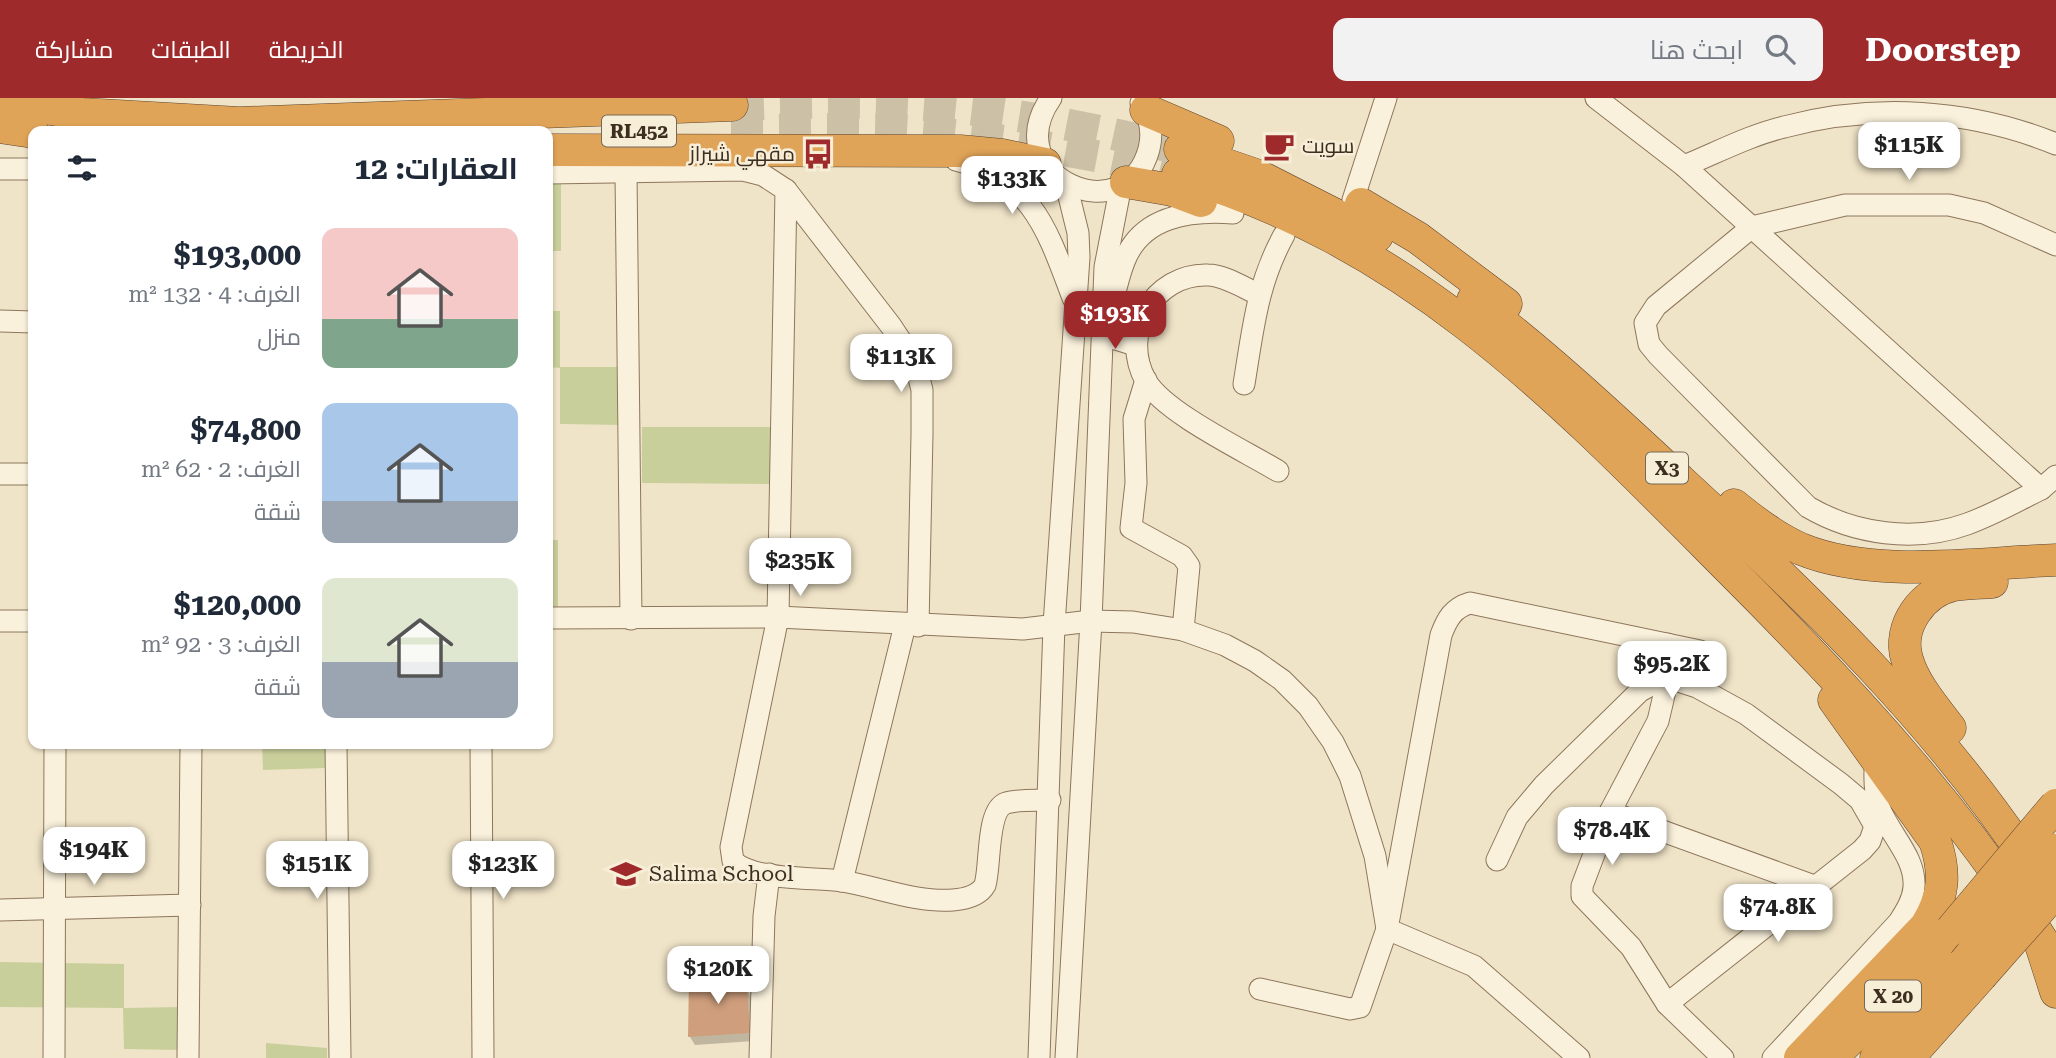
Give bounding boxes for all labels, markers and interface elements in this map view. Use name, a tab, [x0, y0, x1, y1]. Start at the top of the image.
search box	[1333, 18, 1823, 81]
icon: search	[1761, 30, 1799, 68]
text: Doorstep	[1865, 30, 2021, 69]
text: ابحث هنا	[1650, 35, 1743, 65]
text: مشاركة	[35, 36, 113, 64]
text: الطبقات	[151, 36, 231, 64]
text: الخريطة	[269, 36, 344, 64]
road number: RL452	[602, 116, 676, 146]
pin: $115K	[1860, 122, 1958, 182]
cafe icon: سويت	[1262, 129, 1296, 163]
text: $115K	[1874, 131, 1944, 158]
place label: سويت	[1302, 134, 1354, 158]
bus stop icon: مقهي شيراز	[801, 137, 835, 171]
place label: مقهي شيراز	[688, 142, 795, 170]
icon: filters	[63, 149, 101, 187]
text: العقارات: 12	[354, 151, 518, 186]
pin: $133K	[963, 156, 1061, 216]
text: $133K	[977, 165, 1047, 192]
text: $193,000	[174, 237, 301, 272]
icon: home	[378, 256, 462, 340]
text: الغرف: 4 · 132 m²	[128, 281, 301, 308]
pin: $193K	[1066, 292, 1164, 351]
text: $193K	[1080, 300, 1150, 327]
text: منزل	[257, 324, 301, 351]
pin: $113K	[852, 334, 950, 394]
text: $113K	[866, 343, 936, 370]
text: $74,800	[191, 412, 301, 447]
icon: home	[378, 431, 462, 515]
road number: X3	[1646, 452, 1688, 484]
text: الغرف: 2 · 62 m²	[141, 456, 301, 483]
text: شقة	[254, 499, 301, 526]
pin: $235K	[751, 538, 849, 598]
text: $235K	[765, 547, 835, 574]
text: $120,000	[174, 587, 301, 622]
icon: home	[378, 606, 462, 690]
text: الغرف: 3 · 92 m²	[141, 631, 301, 658]
pin: $95.2K	[1615, 642, 1729, 701]
text: $95.2K	[1634, 650, 1710, 677]
text: شقة	[254, 674, 301, 701]
pin: $78.4K	[1555, 808, 1669, 867]
text: $78.4K	[1574, 816, 1650, 843]
pin: $194K	[45, 828, 143, 887]
text: $194K	[59, 836, 129, 863]
pin: $151K	[268, 842, 366, 901]
pin: $123K	[454, 842, 552, 901]
text: $151K	[282, 850, 352, 877]
text: $123K	[468, 850, 538, 877]
school or university icon: Salima School	[609, 857, 643, 891]
place label: Salima School	[649, 862, 794, 886]
pin: $74.8K	[1721, 884, 1835, 944]
text: $74.8K	[1740, 893, 1816, 920]
pin: $120K	[669, 946, 767, 1006]
text: $120K	[683, 955, 753, 982]
road number: X 20	[1865, 980, 1921, 1012]

